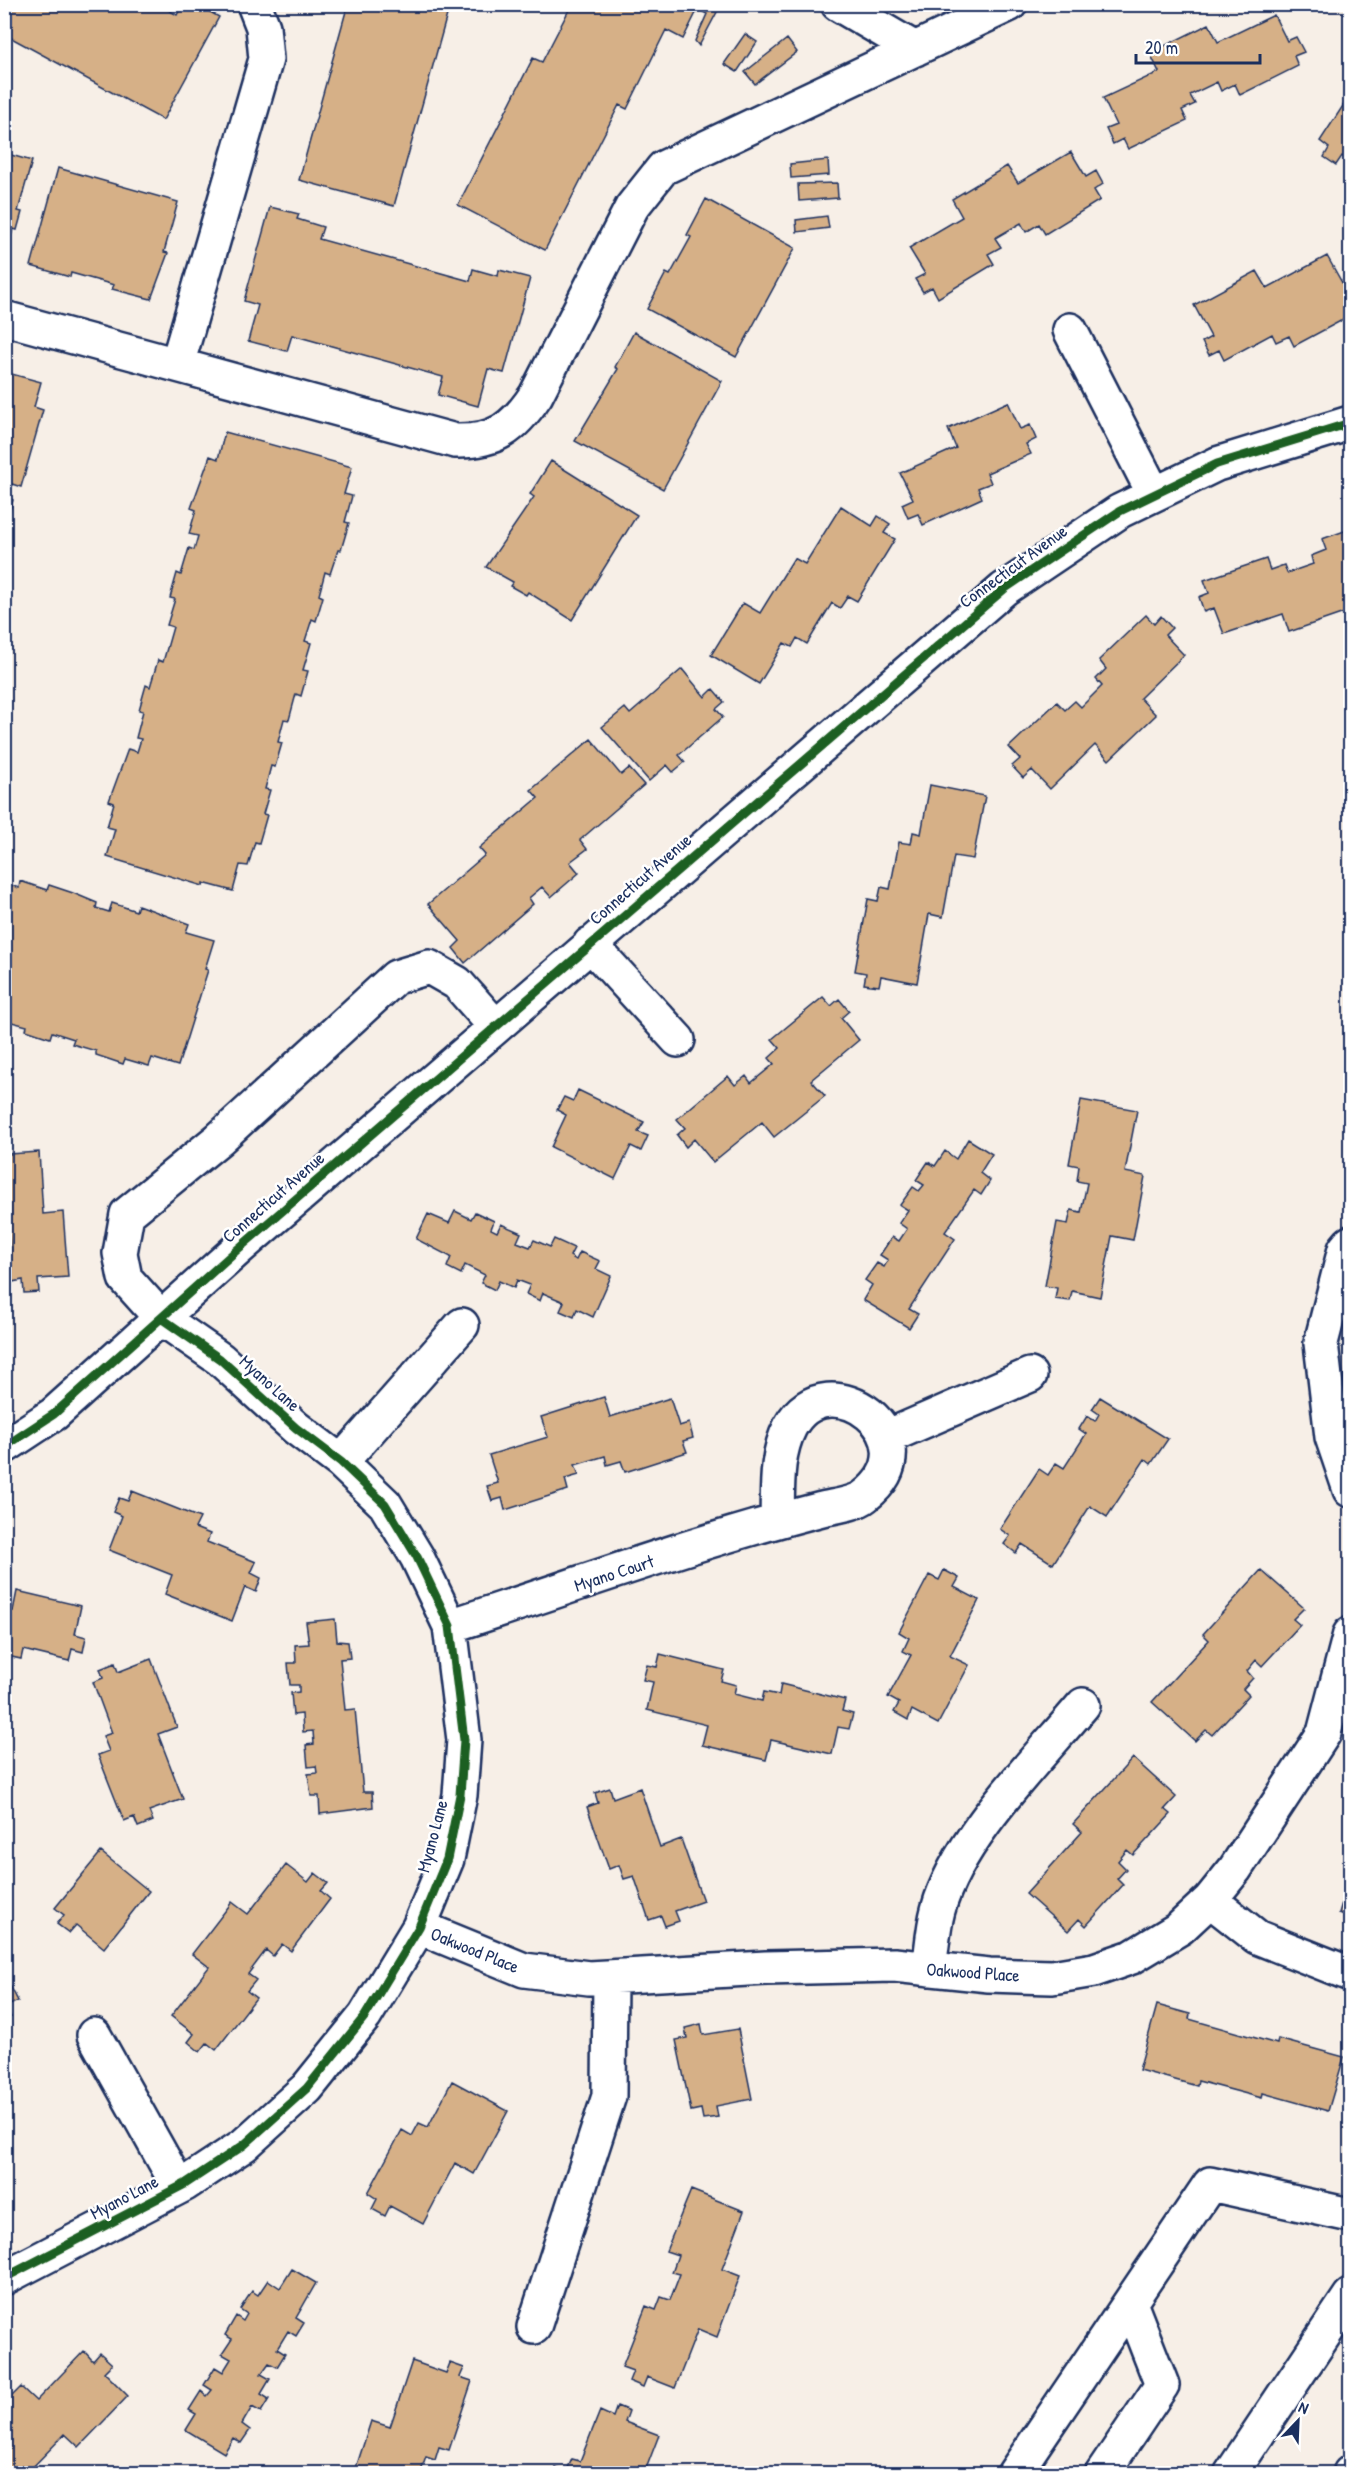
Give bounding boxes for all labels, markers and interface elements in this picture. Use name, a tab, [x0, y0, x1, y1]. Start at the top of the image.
scale bar	[1136, 27, 1260, 65]
text: 20 m	[1145, 35, 1178, 60]
street label: Connecticut Avenue	[954, 518, 1072, 614]
street label: Connecticut Avenue	[584, 828, 696, 930]
street label: Connecticut Avenue	[217, 1146, 329, 1248]
street label: Myano Lane	[234, 1349, 306, 1417]
street label: Myano Court	[571, 1548, 658, 1598]
street label: Myano Lane	[410, 1797, 454, 1875]
street label: Oakwood Place	[427, 1921, 523, 1979]
street label: Oakwood Place	[926, 1956, 1020, 1988]
street label: Myano Lane	[85, 2169, 163, 2225]
north arrow	[1268, 2391, 1328, 2451]
text: N	[1296, 2395, 1313, 2419]

